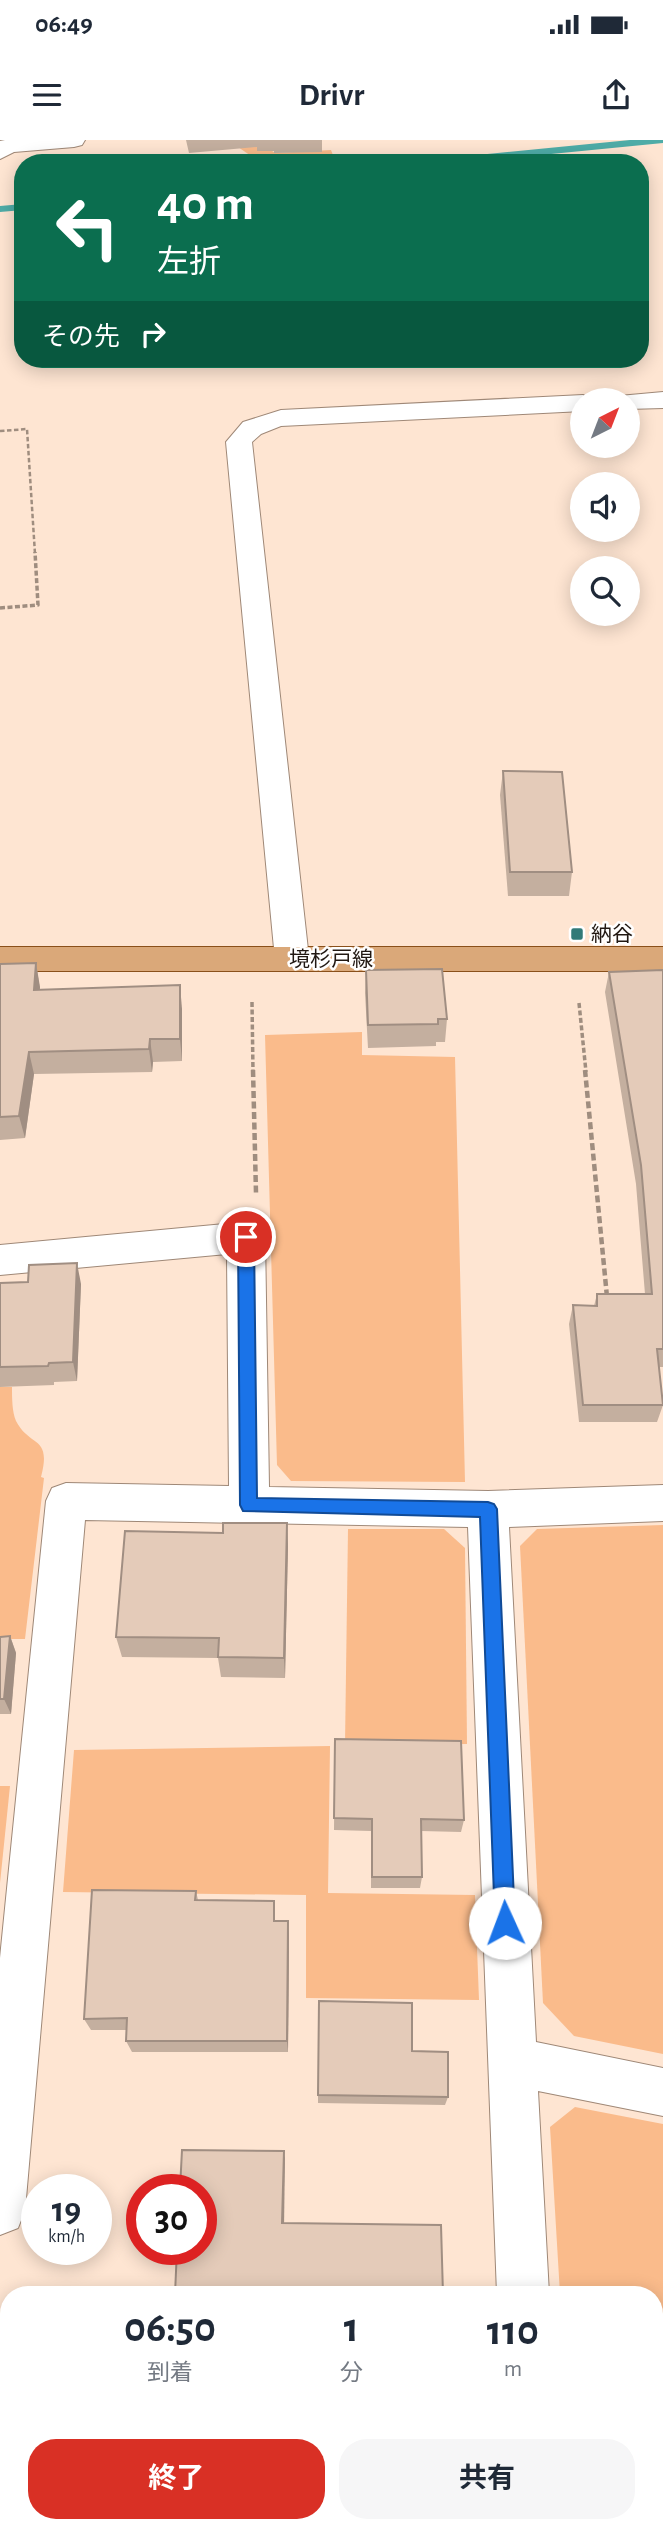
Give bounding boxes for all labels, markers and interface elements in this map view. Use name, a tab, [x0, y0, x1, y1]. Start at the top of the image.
text: 06:49	[35, 11, 93, 37]
icon: menu	[28, 76, 66, 114]
icon: share	[597, 76, 635, 114]
text: Drivr	[299, 79, 364, 111]
text: 40 m	[157, 180, 254, 229]
icon: left	[42, 182, 133, 273]
text: 左折	[157, 246, 221, 278]
icon: right	[134, 315, 172, 353]
text: その先	[42, 324, 120, 350]
north arrow	[570, 388, 640, 458]
map controls	[570, 388, 640, 626]
button: sound	[570, 472, 640, 542]
button: search	[570, 556, 640, 626]
place label: 納谷	[591, 923, 633, 945]
marker: 納谷	[569, 926, 585, 942]
street label: 境杉戸線	[289, 948, 373, 970]
pin	[216, 1207, 276, 1267]
icon: arrive	[227, 1218, 265, 1256]
position arrow	[468, 1886, 542, 1960]
speed limit sign: 30	[126, 2174, 217, 2265]
text: 19	[52, 2193, 81, 2228]
text: km/h	[48, 2228, 85, 2246]
text: 06:50	[124, 2307, 216, 2349]
text: 1	[344, 2307, 359, 2349]
text: 110	[487, 2310, 539, 2352]
text: m	[504, 2358, 522, 2381]
text: 到着	[147, 2362, 193, 2385]
text: 分	[340, 2362, 363, 2385]
button: 終了	[28, 2439, 325, 2519]
button: 共有	[339, 2439, 635, 2519]

